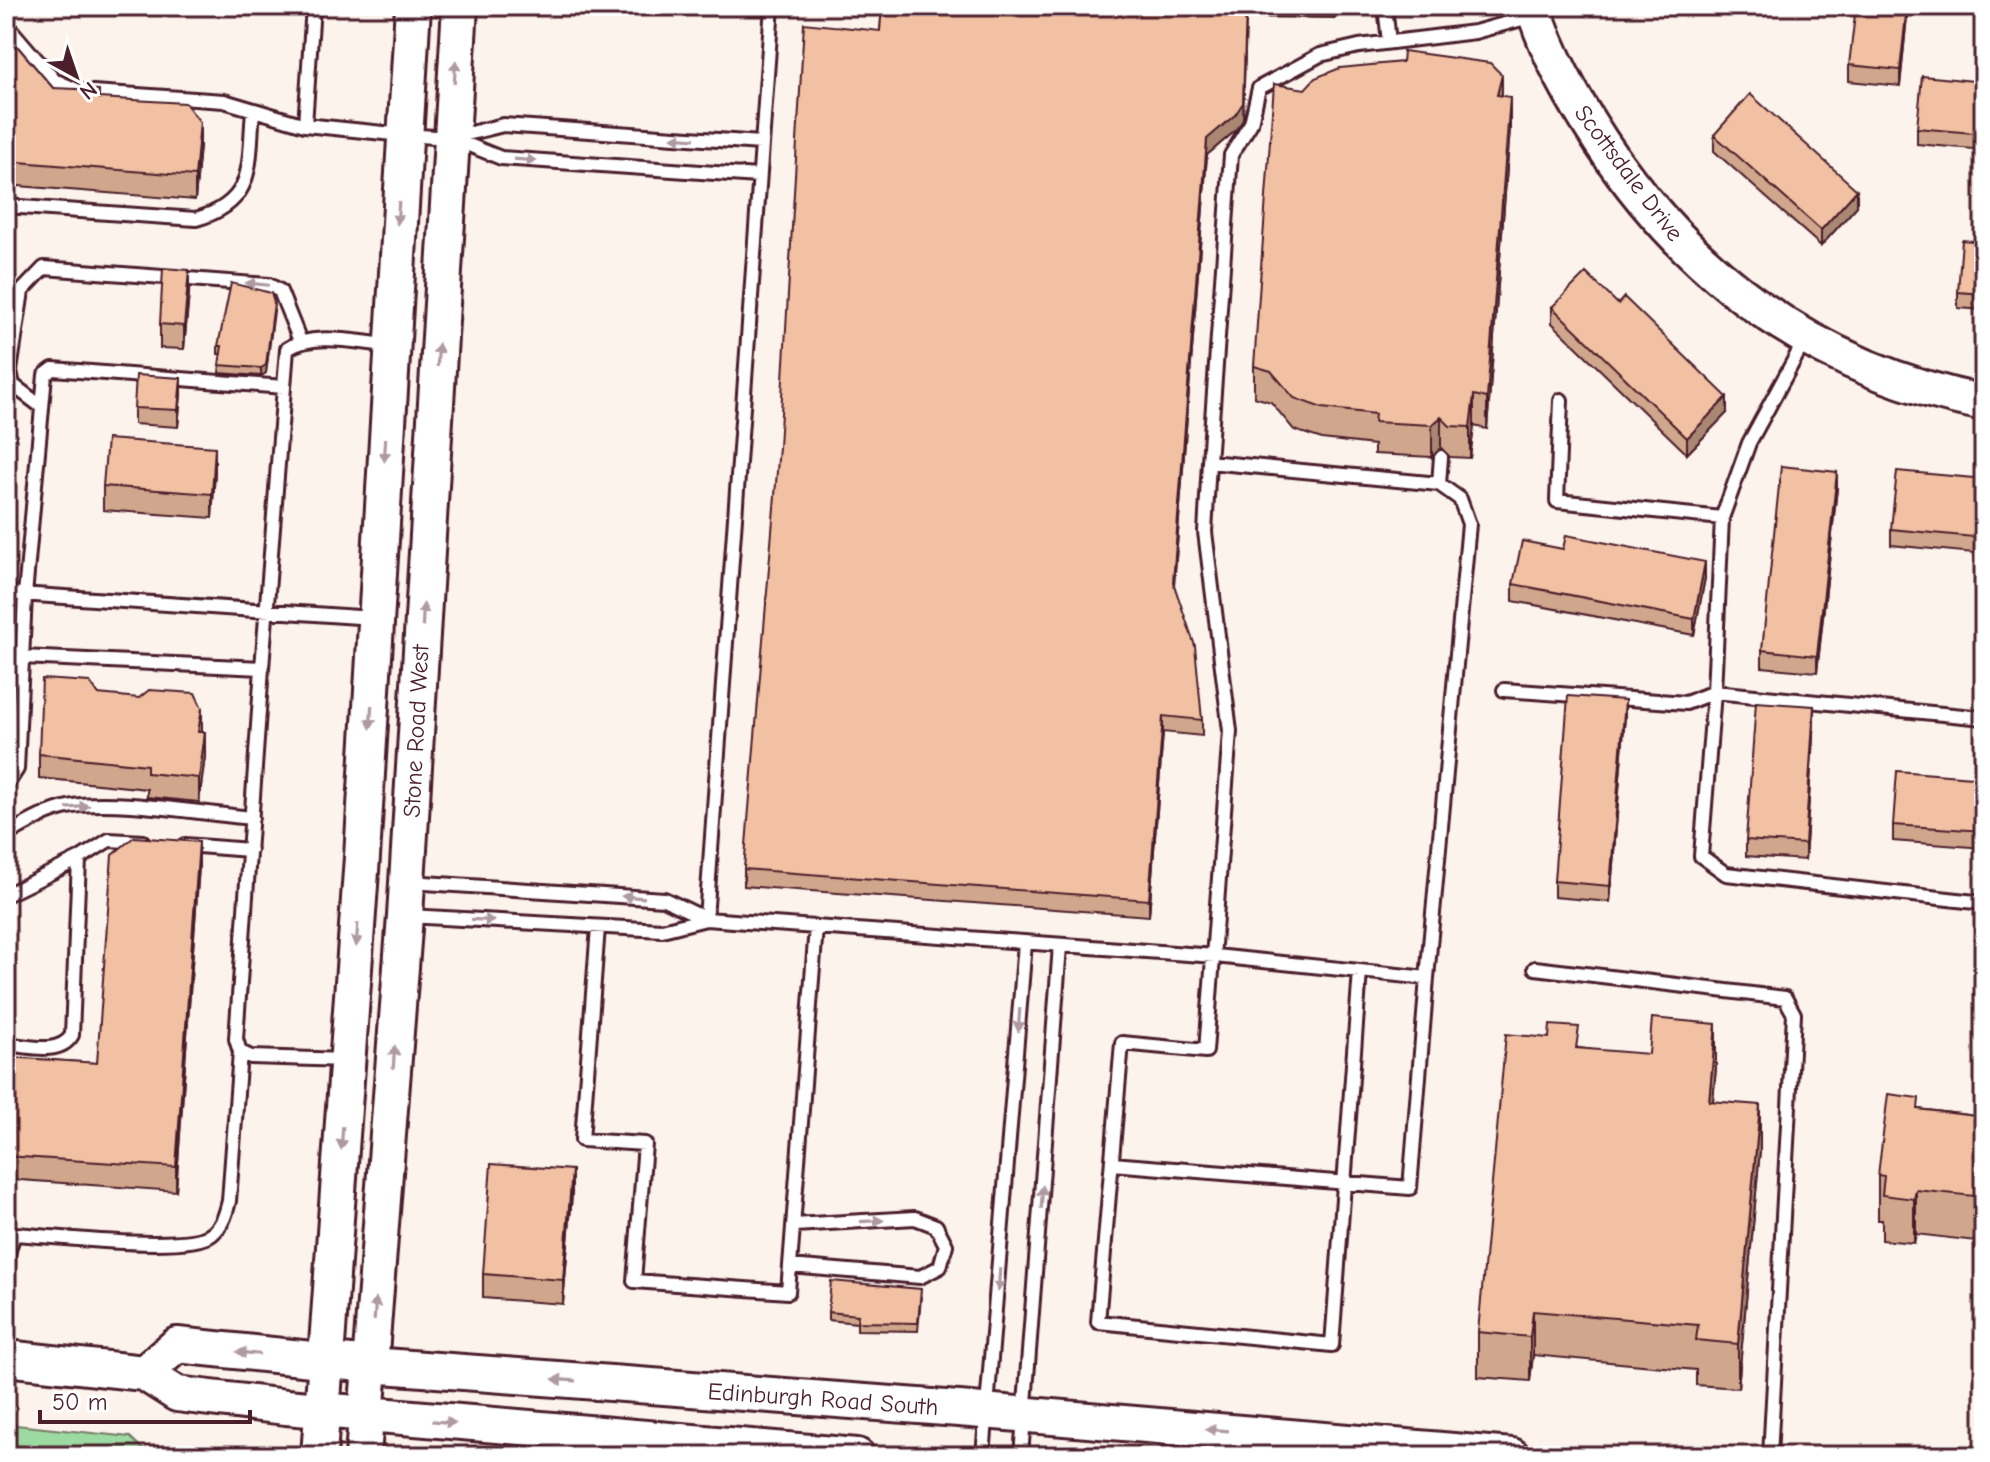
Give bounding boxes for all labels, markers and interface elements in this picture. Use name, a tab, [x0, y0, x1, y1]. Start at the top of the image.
north arrow	[36, 36, 116, 116]
one-way arrow	[449, 59, 462, 84]
text: N	[74, 76, 102, 105]
street label: Scottsdale Drive	[1569, 99, 1689, 247]
one-way arrow	[670, 131, 695, 144]
one-way arrow	[513, 154, 538, 167]
one-way arrow	[391, 201, 404, 226]
one-way arrow	[244, 278, 269, 291]
one-way arrow	[432, 342, 445, 367]
one-way arrow	[378, 438, 391, 463]
one-way arrow	[417, 602, 430, 627]
street label: Stone Road West	[397, 643, 435, 818]
one-way arrow	[364, 705, 377, 730]
one-way arrow	[66, 800, 91, 813]
one-way arrow	[620, 890, 645, 903]
one-way arrow	[471, 914, 496, 927]
one-way arrow	[350, 923, 363, 948]
one-way arrow	[1012, 1008, 1025, 1033]
one-way arrow	[388, 1044, 401, 1069]
one-way arrow	[335, 1126, 348, 1151]
one-way arrow	[1036, 1184, 1049, 1209]
one-way arrow	[859, 1214, 885, 1227]
one-way arrow	[992, 1268, 1005, 1293]
one-way arrow	[369, 1296, 382, 1321]
one-way arrow	[235, 1346, 260, 1359]
one-way arrow	[551, 1373, 576, 1386]
scale bar	[40, 1374, 250, 1424]
street label: Edinburgh Road South	[707, 1377, 939, 1421]
text: 50 m	[52, 1388, 108, 1416]
one-way arrow	[432, 1416, 457, 1429]
one-way arrow	[1204, 1423, 1229, 1436]

